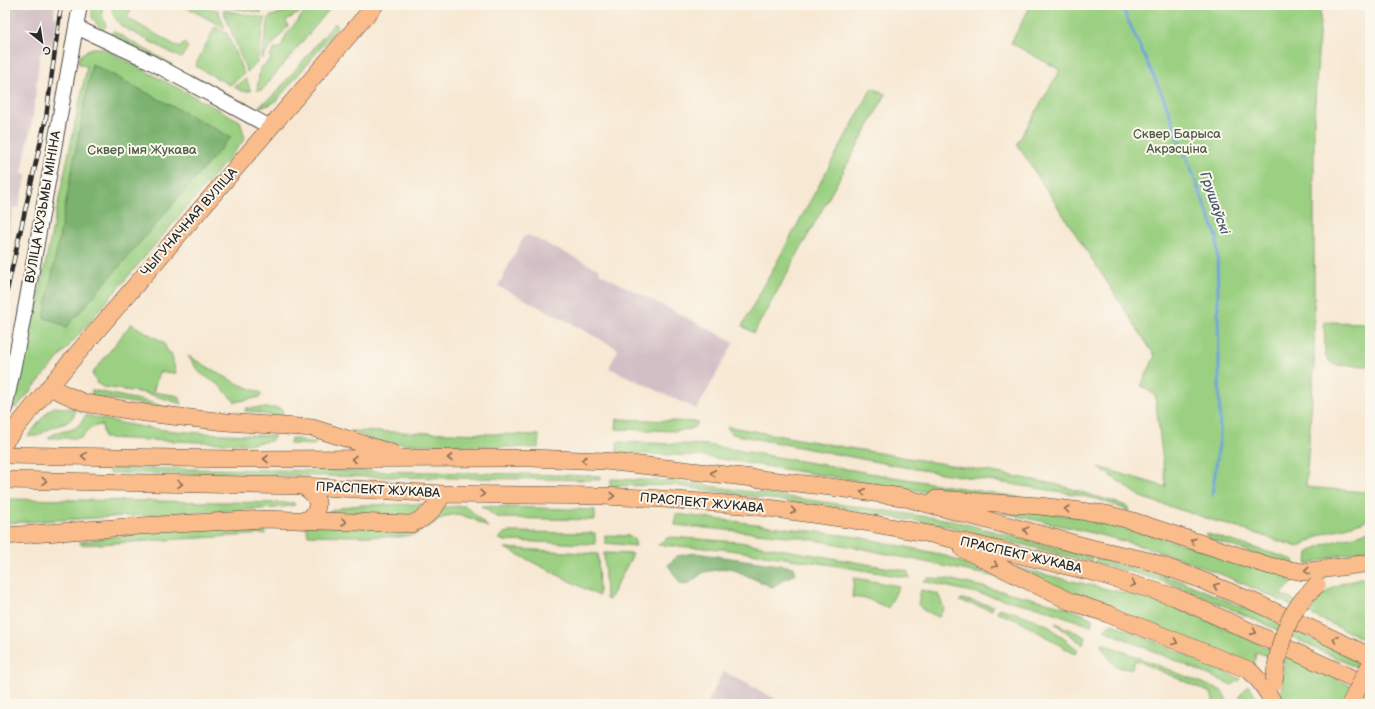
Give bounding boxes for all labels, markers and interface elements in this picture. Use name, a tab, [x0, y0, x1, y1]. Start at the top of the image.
north arrow	[22, 22, 62, 62]
text: С	[40, 43, 53, 58]
park label: Сквер Барыса Акрэсціна	[1133, 126, 1221, 157]
street label: ВУЛІЦА КУЗЬМЫ МІНІНА	[22, 129, 64, 285]
park label: Сквер імя Жукава	[87, 142, 197, 158]
street label: ЧЫГУНАЧНАЯ ВУЛІЦА	[137, 164, 241, 280]
water label: Грушаўскі	[1196, 169, 1234, 237]
one-way arrow	[81, 452, 87, 461]
one-way arrow	[447, 454, 453, 462]
one-way arrow	[263, 455, 269, 463]
one-way arrow	[351, 455, 357, 463]
one-way arrow	[581, 456, 587, 464]
one-way arrow	[710, 468, 716, 477]
one-way arrow	[41, 476, 47, 485]
one-way arrow	[177, 479, 183, 488]
street label: ПРАСПЕКТ ЖУКАВА	[315, 479, 441, 501]
one-way arrow	[860, 488, 866, 497]
one-way arrow	[479, 490, 485, 498]
street label: ПРАСПЕКТ ЖУКАВА	[639, 490, 765, 516]
one-way arrow	[609, 492, 615, 500]
one-way arrow	[1064, 505, 1070, 514]
one-way arrow	[790, 506, 796, 515]
one-way arrow	[341, 518, 347, 527]
one-way arrow	[1023, 526, 1030, 535]
street label: ПРАСПЕКТ ЖУКАВА	[959, 533, 1084, 577]
one-way arrow	[1189, 537, 1196, 545]
one-way arrow	[991, 560, 998, 567]
one-way arrow	[1304, 567, 1311, 576]
one-way arrow	[1130, 579, 1137, 588]
one-way arrow	[1212, 583, 1219, 591]
one-way arrow	[1250, 627, 1257, 635]
one-way arrow	[1331, 636, 1339, 644]
one-way arrow	[1172, 637, 1179, 645]

